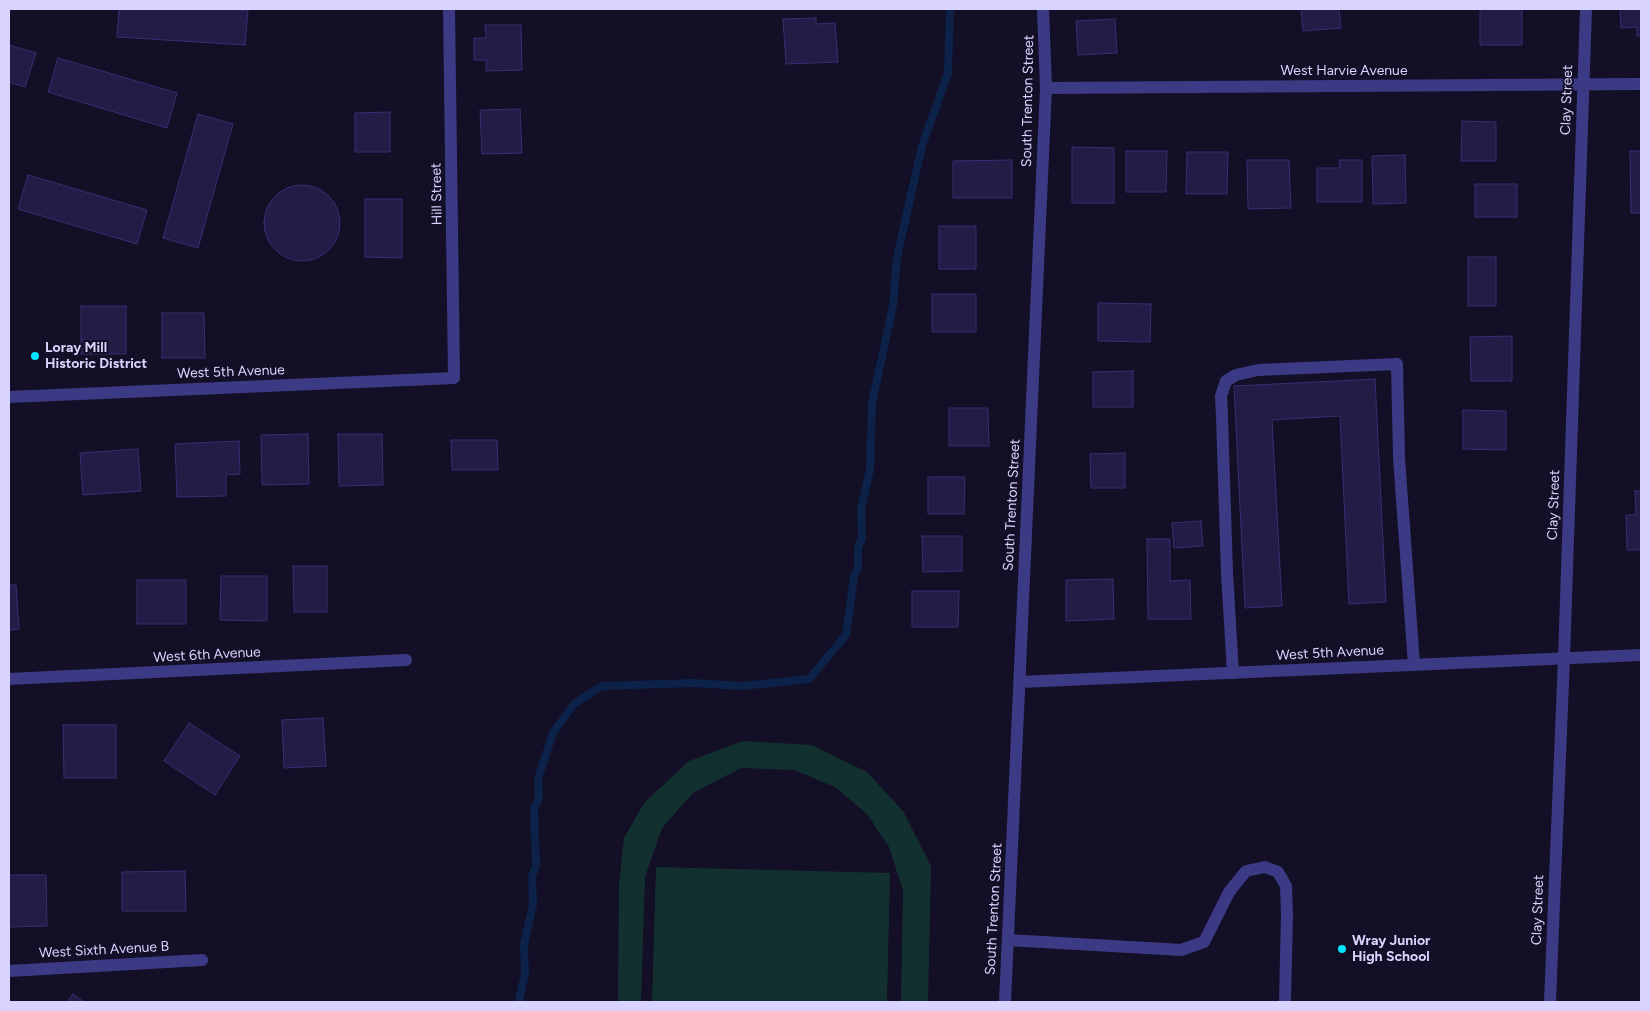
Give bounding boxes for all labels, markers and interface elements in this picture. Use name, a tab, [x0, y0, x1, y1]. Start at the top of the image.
street label: South Trenton Street	[1018, 35, 1038, 167]
street label: West Harvie Avenue	[1280, 63, 1408, 79]
street label: Clay Street	[1557, 65, 1577, 135]
street label: Hill Street	[428, 163, 446, 225]
place label: Loray Mill Historic District	[45, 340, 147, 372]
marker: Loray Mill Historic District	[29, 350, 41, 362]
street label: West 5th Avenue	[177, 362, 285, 382]
street label: South Trenton Street	[1000, 439, 1024, 571]
street label: Clay Street	[1544, 470, 1564, 540]
street label: West 5th Avenue	[1276, 642, 1384, 664]
street label: West 6th Avenue	[153, 644, 261, 666]
street label: South Trenton Street	[982, 843, 1006, 975]
street label: Clay Street	[1528, 875, 1548, 945]
place label: Wray Junior High School	[1352, 933, 1430, 966]
street label: West Sixth Avenue B	[39, 938, 169, 962]
marker: Wray Junior High School	[1336, 943, 1348, 955]

